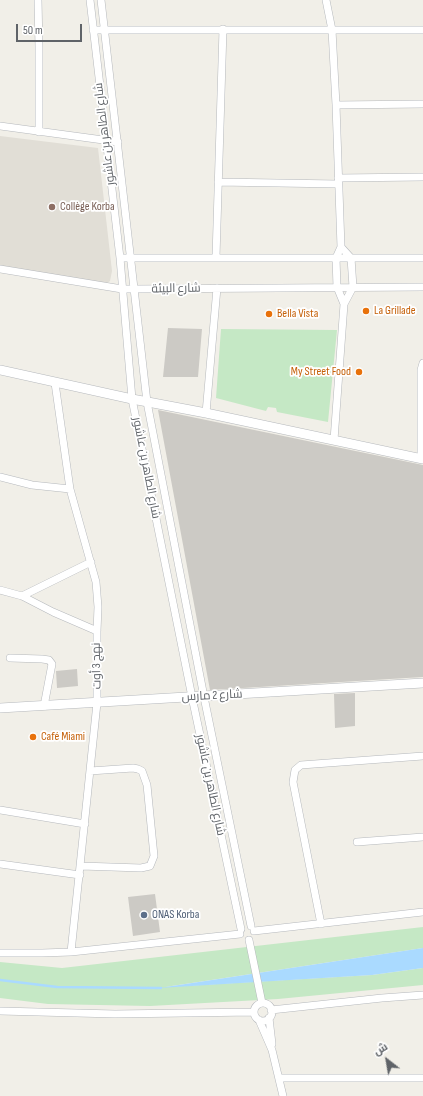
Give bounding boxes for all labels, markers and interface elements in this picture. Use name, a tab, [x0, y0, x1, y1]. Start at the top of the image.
scale bar	[18, 16, 84, 42]
text: 50 m	[23, 23, 43, 38]
street label: شارع الطاهر بن عاشور	[92, 82, 118, 186]
place label: Collège Korba	[60, 200, 115, 214]
marker: Collège Korba	[47, 202, 57, 212]
street label: شارع البيئة	[151, 281, 201, 297]
place label: La Grillade	[374, 304, 416, 318]
marker: La Grillade	[361, 306, 371, 316]
place label: Bella Vista	[277, 307, 318, 321]
marker: Bella Vista	[264, 309, 274, 319]
place label: My Street Food	[291, 365, 351, 379]
marker: My Street Food	[354, 367, 364, 377]
street label: شارع الطاهر بن عاشور	[129, 416, 163, 520]
street label: نهج 3 أوت	[89, 643, 105, 689]
street label: شارع 2 مارس	[181, 687, 243, 705]
place label: Café Miami	[41, 730, 85, 744]
marker: Café Miami	[28, 732, 38, 742]
street label: شارع الطاهر بن عاشور	[192, 733, 228, 837]
place label: ONAS Korba	[152, 908, 199, 922]
marker: ONAS Korba	[139, 910, 149, 920]
north arrow	[367, 1040, 407, 1080]
text: ش	[371, 1040, 390, 1058]

